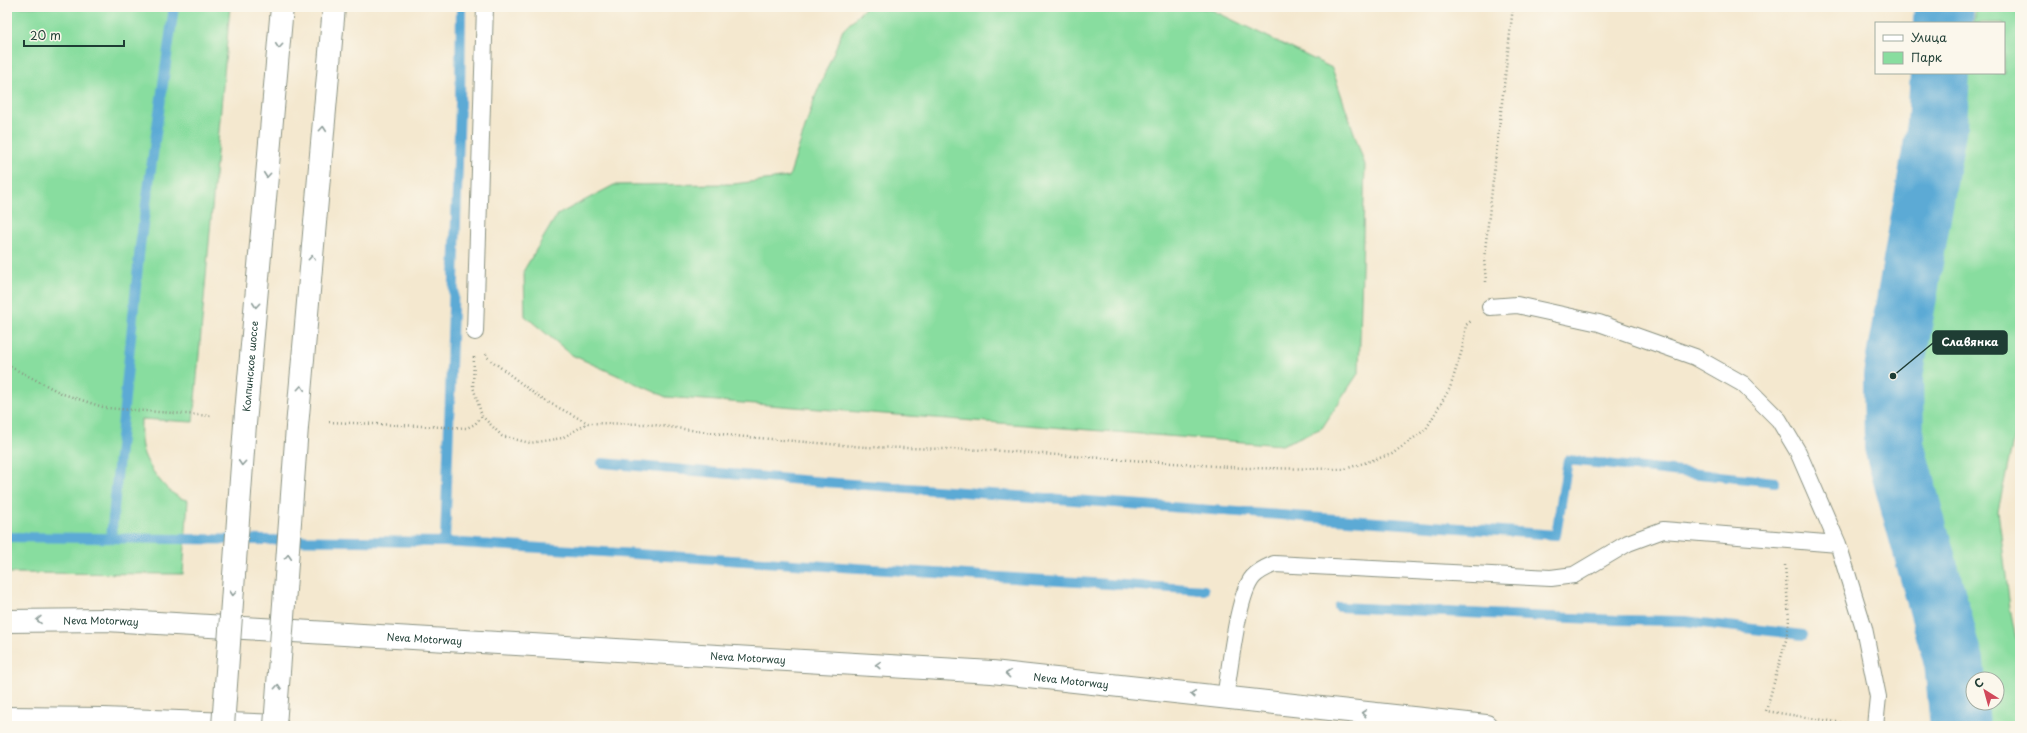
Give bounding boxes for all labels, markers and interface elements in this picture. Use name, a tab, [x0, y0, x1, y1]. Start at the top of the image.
scale bar	[24, 22, 124, 48]
legend	[1875, 22, 2005, 74]
text: 20 m	[30, 26, 61, 44]
text: Улица	[1911, 28, 1947, 46]
one-way arrow	[274, 43, 283, 49]
text: Парк	[1911, 48, 1943, 66]
one-way arrow	[319, 126, 328, 132]
one-way arrow	[263, 172, 272, 178]
one-way arrow	[307, 255, 316, 261]
one-way arrow	[251, 302, 260, 308]
street label: Колпинское шоссе	[238, 320, 261, 412]
callout: Славянка	[1933, 331, 2007, 354]
text: Славянка	[1941, 333, 1999, 350]
one-way arrow	[296, 385, 305, 391]
one-way arrow	[238, 460, 247, 466]
one-way arrow	[283, 554, 292, 560]
one-way arrow	[228, 590, 237, 596]
street label: Neva Motorway	[63, 612, 139, 630]
one-way arrow	[36, 616, 42, 624]
street label: Neva Motorway	[386, 628, 463, 649]
street label: Neva Motorway	[710, 647, 786, 668]
one-way arrow	[875, 661, 881, 670]
street label: Neva Motorway	[1033, 669, 1109, 693]
one-way arrow	[1005, 670, 1011, 679]
north arrow	[1965, 671, 2005, 711]
text: С	[1970, 673, 1987, 692]
one-way arrow	[273, 684, 282, 690]
one-way arrow	[1190, 690, 1196, 699]
one-way arrow	[1361, 708, 1367, 717]

